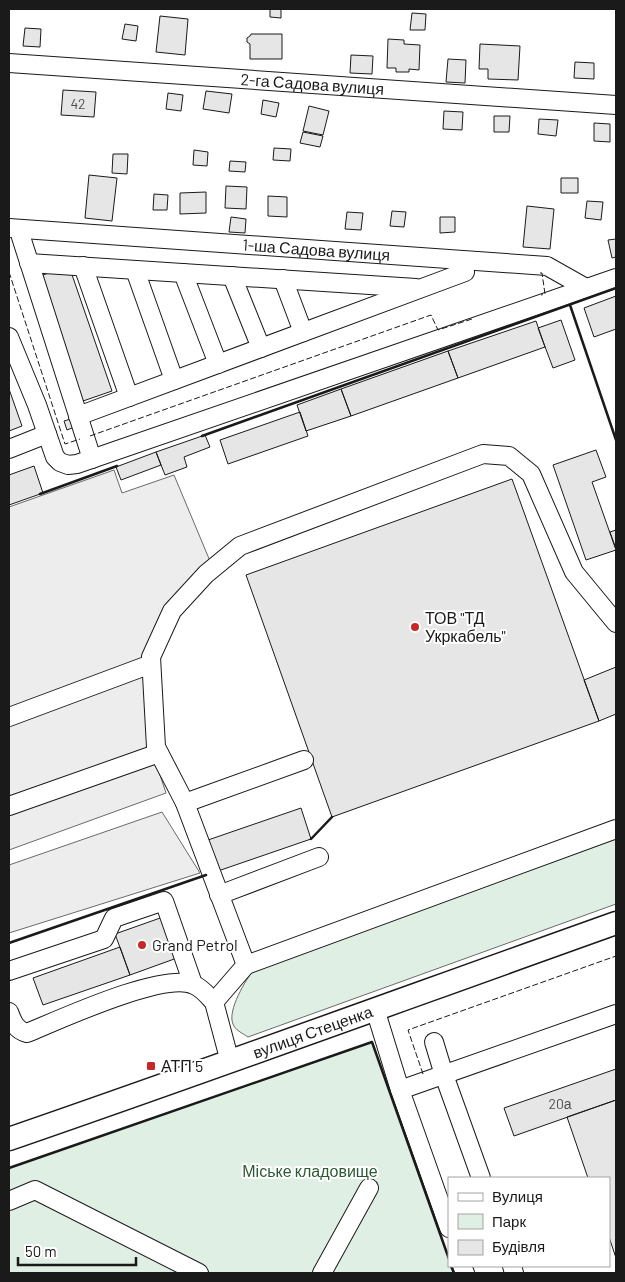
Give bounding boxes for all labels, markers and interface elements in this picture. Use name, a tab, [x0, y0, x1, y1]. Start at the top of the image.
street label: 2-га Садова вулиця	[240, 69, 385, 98]
house number: 42	[70, 95, 86, 112]
street label: 1-ша Садова вулиця	[242, 235, 391, 264]
place label: ТОВ "ТД Укркабель"	[425, 608, 506, 645]
marker: ТОВ "ТД Укркабель"	[409, 621, 421, 633]
place label: Grand Petrol	[152, 935, 238, 954]
marker: Grand Petrol	[136, 939, 148, 951]
street label: вулиця Стеценка	[250, 1001, 375, 1061]
place label: АТП 5	[161, 1056, 203, 1075]
marker: АТП 5	[145, 1060, 157, 1072]
house number: 20а	[548, 1095, 572, 1112]
park label: Міське кладовище	[242, 1161, 378, 1180]
legend	[448, 1177, 610, 1267]
text: Вулиця	[492, 1187, 543, 1205]
text: Парк	[492, 1212, 526, 1230]
scale bar	[18, 1234, 135, 1266]
text: Будівля	[492, 1237, 545, 1255]
text: 50 m	[25, 1242, 57, 1260]

